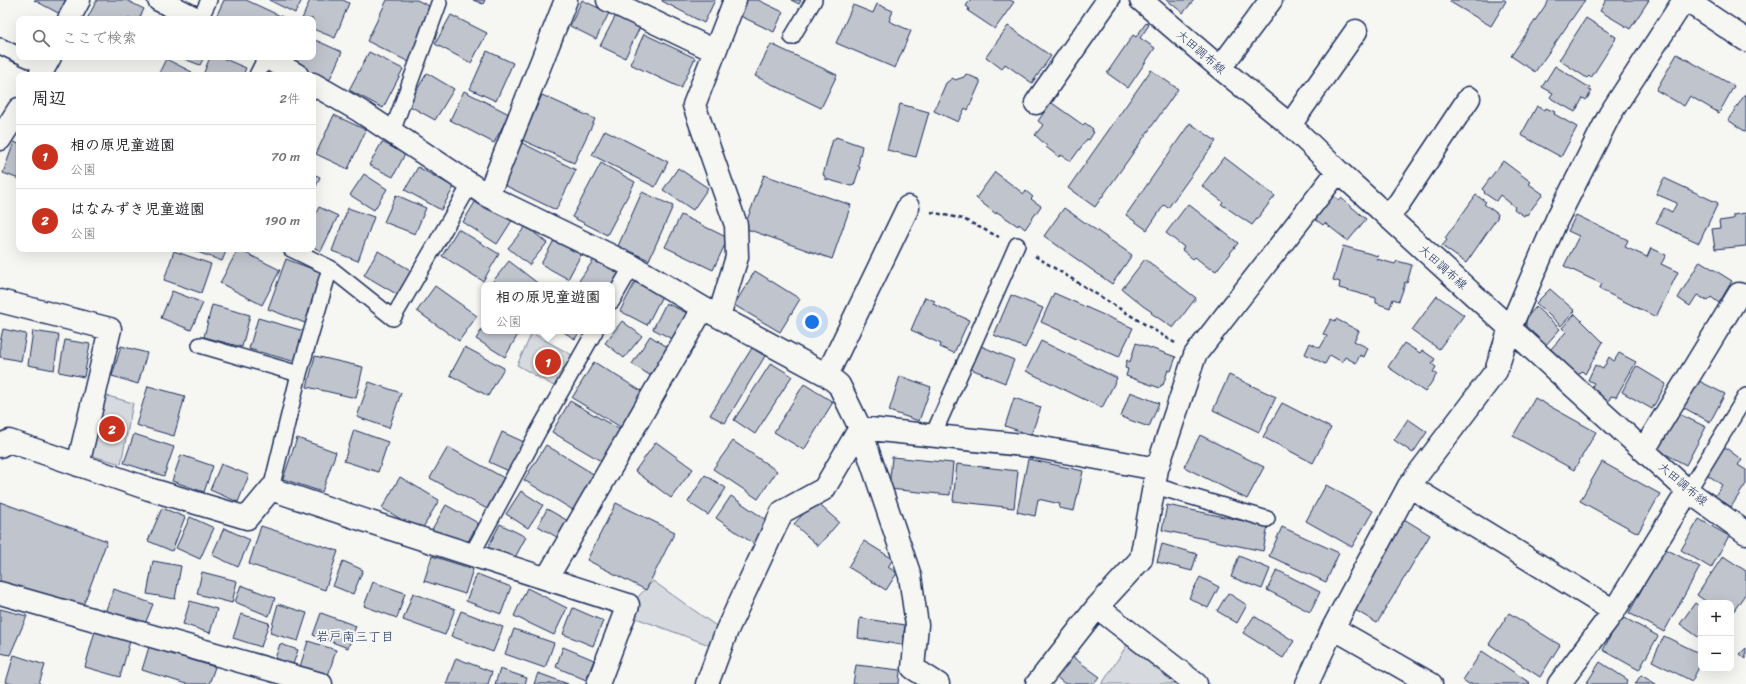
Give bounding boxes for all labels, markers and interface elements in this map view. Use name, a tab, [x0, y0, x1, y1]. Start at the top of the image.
search box	[16, 16, 316, 60]
street label: 大田調布線	[1171, 24, 1231, 80]
text: ここで検索	[62, 25, 137, 51]
icon: search	[30, 27, 52, 49]
text: 周辺	[32, 83, 66, 113]
text: 2件	[279, 87, 300, 110]
text: 相の原児童遊園	[70, 132, 175, 158]
text: 1	[42, 145, 48, 168]
text: 70 m	[271, 145, 300, 168]
text: 公園	[70, 158, 96, 181]
text: はなみずき児童遊園	[70, 196, 205, 222]
text: 2	[41, 209, 49, 232]
text: 190 m	[265, 209, 300, 232]
text: 公園	[70, 222, 96, 245]
street label: 大田調布線	[1413, 239, 1473, 295]
popup	[481, 282, 615, 334]
text: 相の原児童遊園	[495, 284, 601, 310]
text: 公園	[495, 310, 522, 333]
your location	[802, 312, 822, 332]
pin: 1	[535, 347, 561, 377]
pin: 2	[99, 414, 125, 444]
street label: 大田調布線	[1653, 456, 1713, 512]
map controls	[1698, 600, 1734, 672]
button: +	[1698, 600, 1734, 636]
district label: 岩戸南三丁目	[316, 625, 394, 648]
button: −	[1698, 636, 1734, 672]

